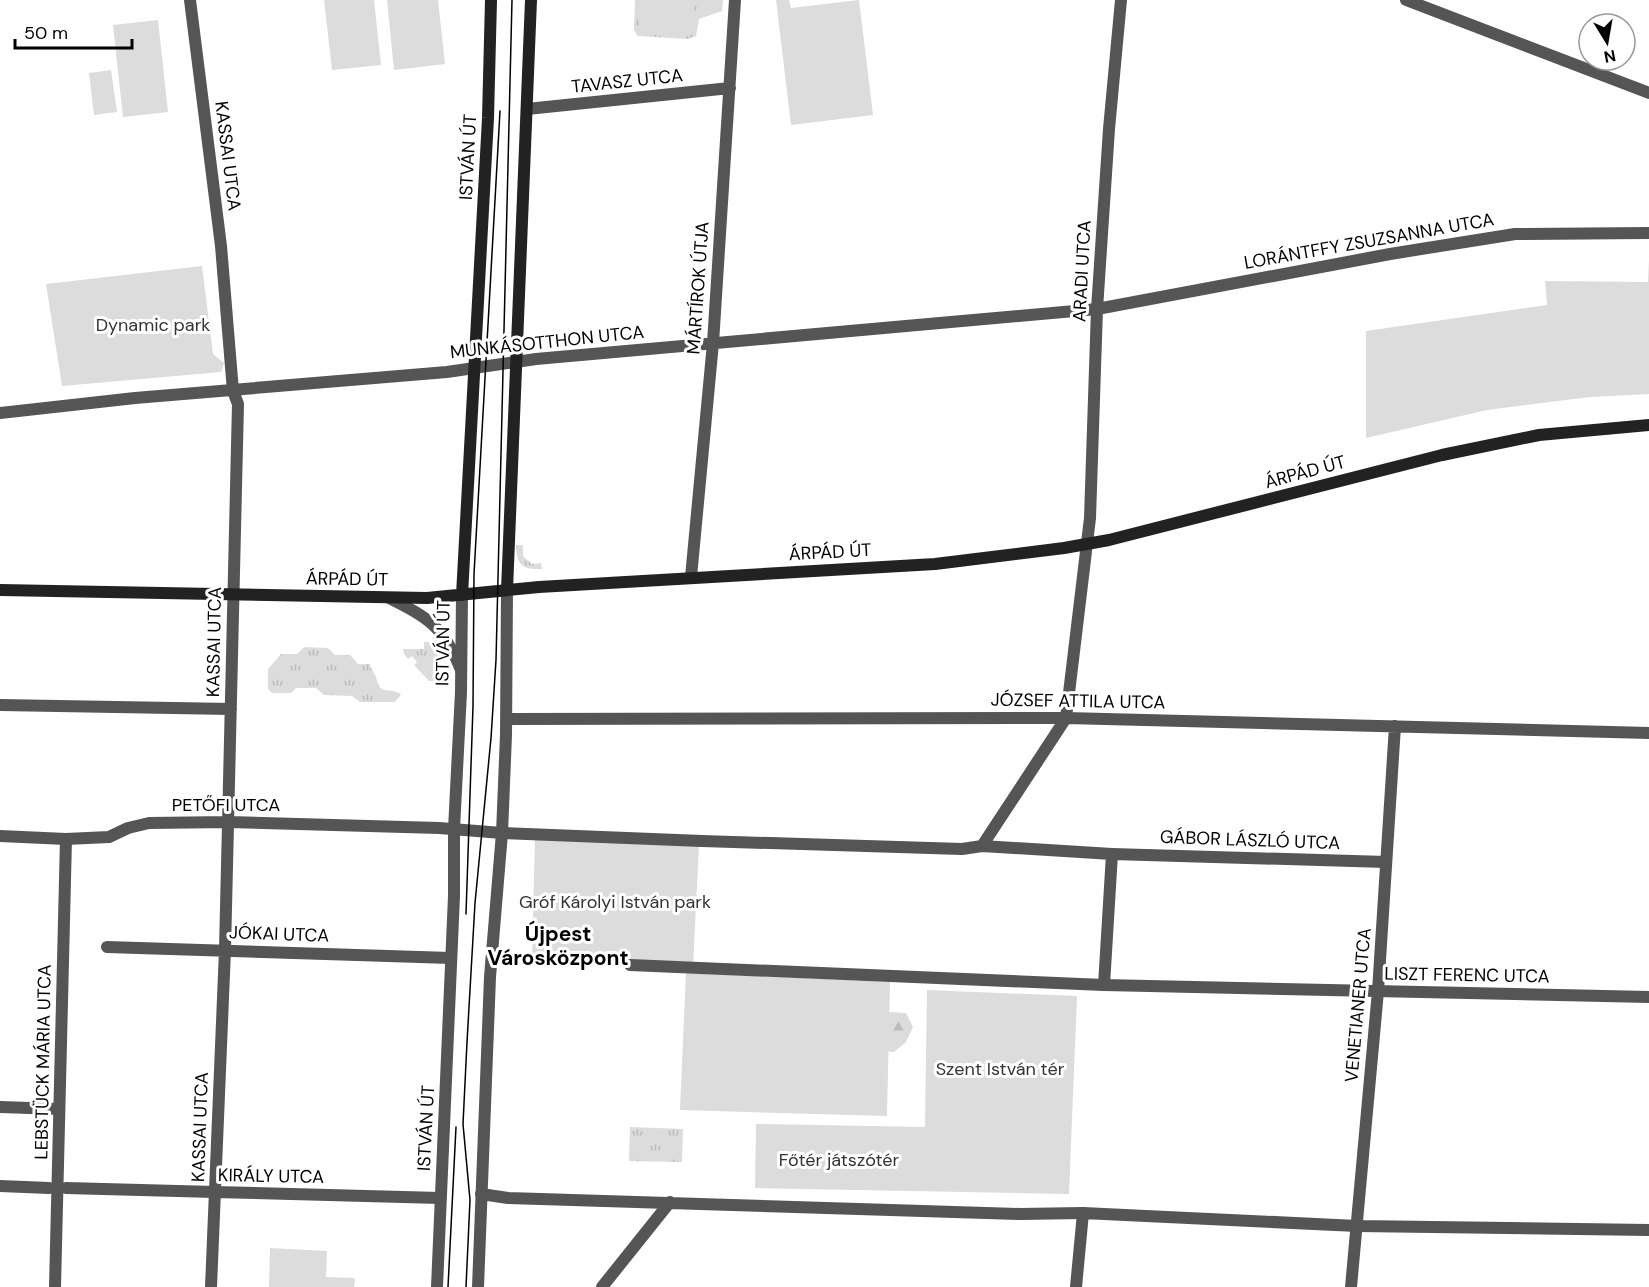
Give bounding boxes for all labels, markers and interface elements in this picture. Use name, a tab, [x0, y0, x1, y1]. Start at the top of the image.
scale bar	[15, 12, 132, 50]
north arrow	[1577, 12, 1637, 72]
text: 50 m	[24, 21, 68, 45]
text: N	[1602, 45, 1617, 68]
street label: TAVASZ UTCA	[570, 63, 684, 99]
street label: KASSAI UTCA	[209, 100, 247, 212]
street label: ISTVÁN ÚT	[454, 114, 482, 200]
street label: LORÁNTFFY ZSUZSANNA UTCA	[1242, 207, 1496, 275]
street label: ARADI UTCA	[1067, 220, 1097, 322]
street label: MÁRTÍROK ÚTJA	[681, 221, 715, 355]
park label: Dynamic park	[96, 313, 210, 337]
street label: MUNKÁSOTTHON UTCA	[449, 320, 645, 364]
street label: ÁRPÁD ÚT	[1262, 450, 1348, 494]
street label: ÁRPÁD ÚT	[788, 538, 872, 566]
street label: ÁRPÁD ÚT	[306, 566, 388, 592]
street label: KASSAI UTCA	[201, 587, 227, 697]
street label: ISTVÁN ÚT	[430, 600, 456, 686]
street label: JÓZSEF ATTILA UTCA	[990, 687, 1166, 715]
street label: PETŐFI UTCA	[172, 793, 280, 817]
street label: GÁBOR LÁSZLÓ UTCA	[1159, 825, 1341, 855]
park label: Gróf Károlyi István park	[519, 890, 711, 914]
street label: JÓKAI UTCA	[229, 920, 330, 948]
district label: Újpest Városközpont	[487, 920, 629, 972]
street label: VENETIANER UTCA	[1339, 927, 1377, 1083]
street label: LISZT FERENC UTCA	[1384, 962, 1550, 988]
street label: LEBSTÜCK MÁRIA UTCA	[29, 964, 57, 1160]
park label: Szent István tér	[936, 1057, 1065, 1081]
street label: KASSAI UTCA	[186, 1072, 214, 1182]
street label: ISTVÁN ÚT	[412, 1085, 440, 1171]
park label: Főtér játszótér	[779, 1148, 899, 1172]
street label: KIRÁLY UTCA	[218, 1163, 324, 1189]

